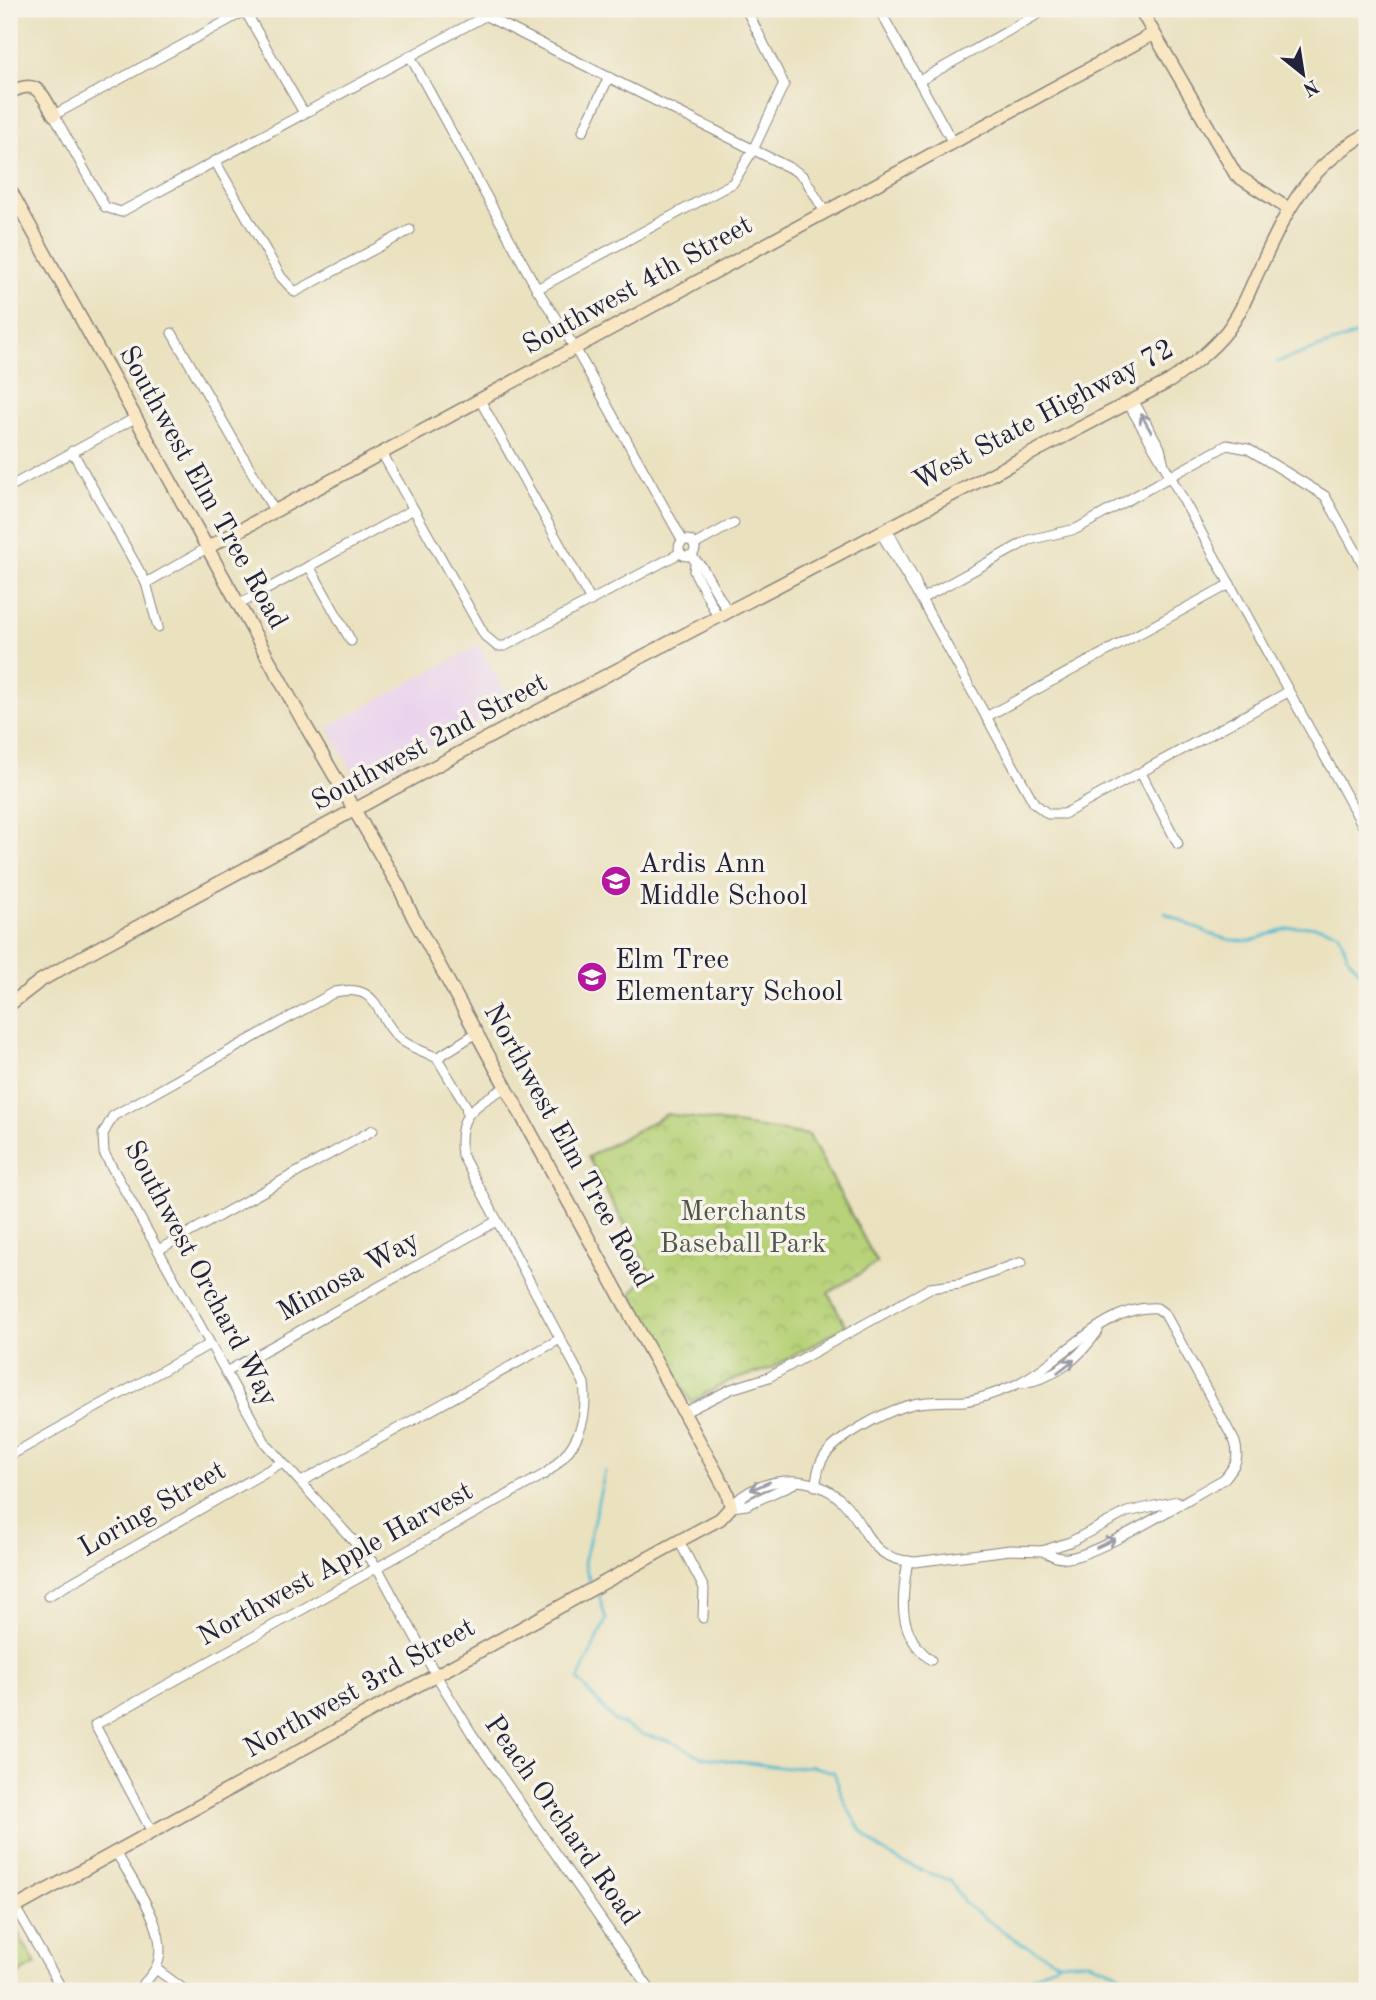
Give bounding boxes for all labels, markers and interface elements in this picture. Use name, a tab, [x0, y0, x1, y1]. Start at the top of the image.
north arrow	[1268, 38, 1338, 108]
text: N	[1299, 75, 1321, 99]
street label: Southwest 4th Street	[519, 211, 757, 361]
street label: West State Highway 72	[909, 335, 1179, 497]
street label: Southwest Elm Tree Road	[113, 342, 291, 634]
one-way arrow	[1139, 413, 1152, 434]
street label: Southwest 2nd Street	[308, 669, 552, 817]
place label: Ardis Ann Middle School	[639, 851, 808, 911]
school or university icon: Ardis Ann Middle School	[599, 864, 633, 898]
place label: Elm Tree Elementary School	[615, 947, 843, 1007]
school or university icon: Elm Tree Elementary School	[575, 960, 609, 994]
street label: Northwest Elm Tree Road	[477, 1000, 657, 1292]
street label: Southwest Orchard Way	[118, 1137, 282, 1412]
park label: Merchants Baseball Park	[660, 1199, 827, 1259]
street label: Mimosa Way	[274, 1227, 425, 1327]
one-way arrow	[1056, 1358, 1074, 1373]
street label: Loring Street	[75, 1457, 231, 1563]
street label: Northwest Apple Harvest	[194, 1478, 478, 1652]
one-way arrow	[750, 1480, 772, 1493]
one-way arrow	[1095, 1535, 1116, 1549]
street label: Northwest 3rd Street	[240, 1614, 480, 1764]
street label: Peach Orchard Road	[478, 1711, 644, 1931]

